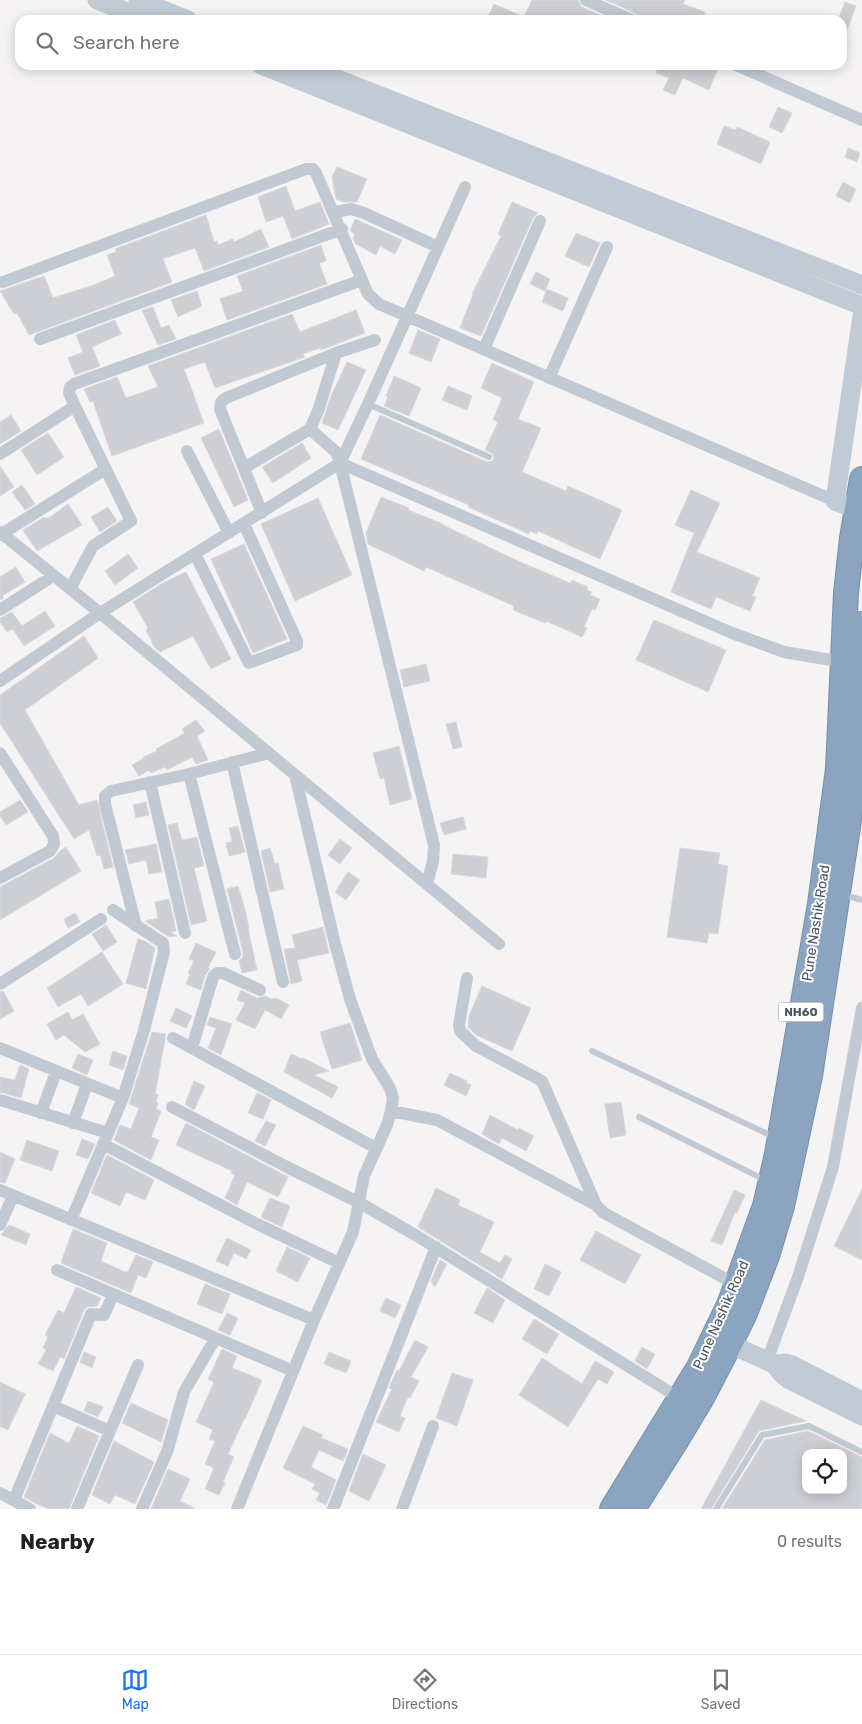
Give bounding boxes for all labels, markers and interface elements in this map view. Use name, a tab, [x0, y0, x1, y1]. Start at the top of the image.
search box	[15, 15, 847, 70]
icon: search	[33, 29, 61, 57]
text: Search here	[73, 31, 180, 54]
street label: Pune Nashik Road	[798, 864, 834, 982]
road number: NH60	[778, 1002, 824, 1022]
street label: Pune Nashik Road	[689, 1258, 753, 1372]
map controls	[802, 1449, 847, 1494]
button: locate	[802, 1449, 847, 1494]
text: Nearby	[20, 1529, 95, 1554]
text: 0 results	[777, 1532, 842, 1551]
tab: Map	[121, 1666, 149, 1713]
tab: Directions	[392, 1666, 458, 1713]
tab: Saved	[701, 1666, 741, 1713]

